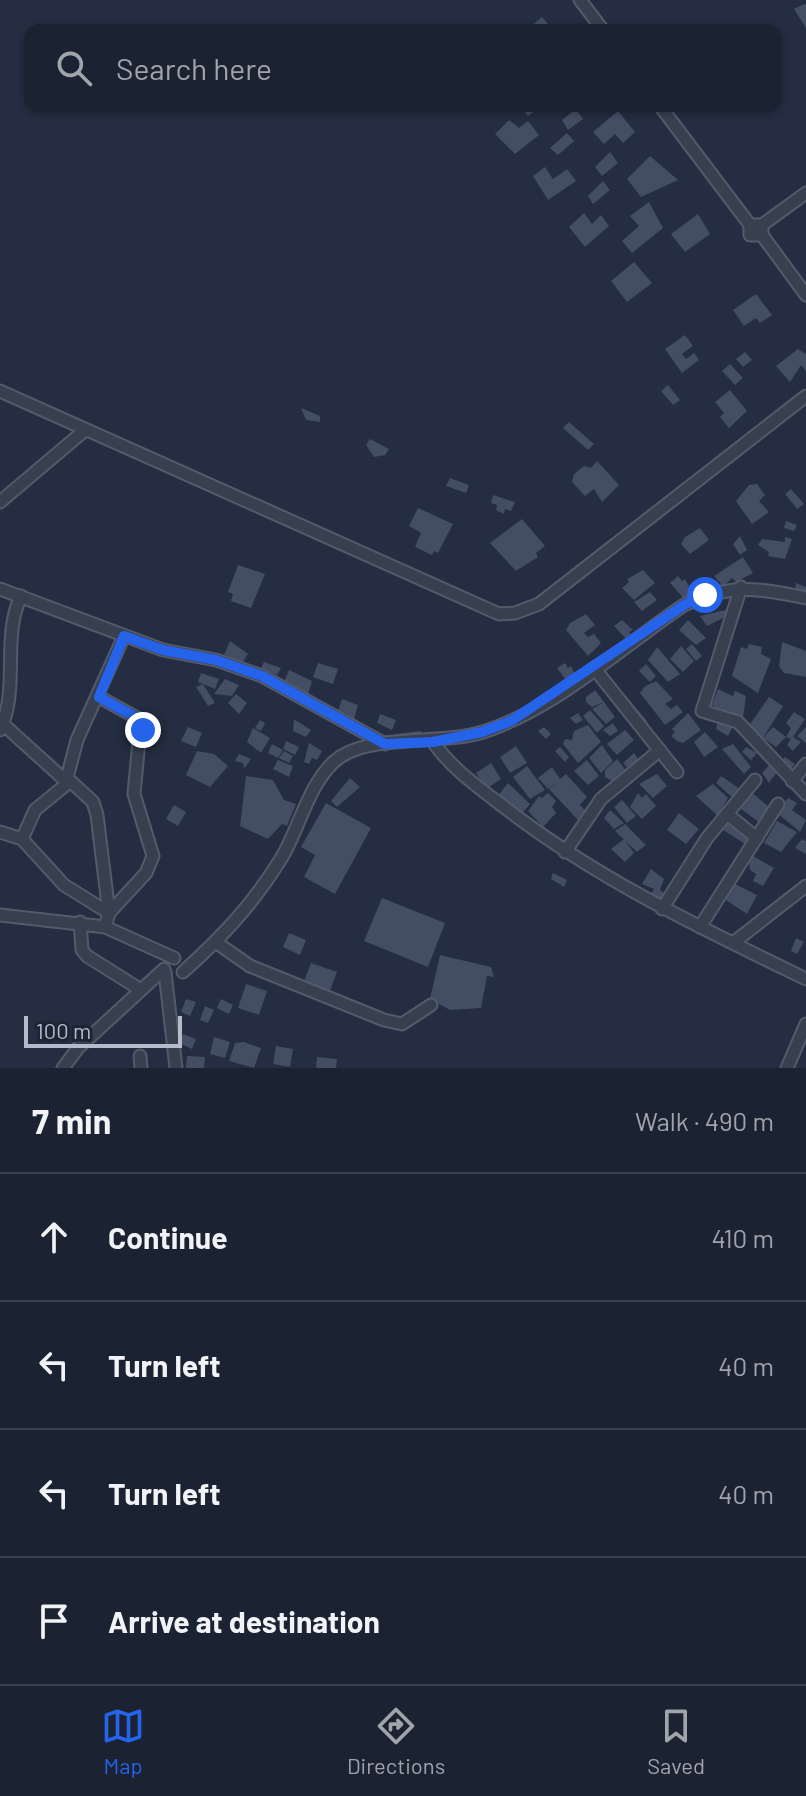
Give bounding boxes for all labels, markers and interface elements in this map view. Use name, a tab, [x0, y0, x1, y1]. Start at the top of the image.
search box	[24, 24, 782, 112]
icon: search	[52, 46, 96, 90]
text: Search here	[116, 50, 272, 86]
route start	[687, 577, 723, 613]
route end	[125, 712, 161, 748]
scale bar	[24, 1012, 182, 1048]
text: 100 m	[36, 1017, 91, 1043]
text: 7 min	[32, 1100, 111, 1141]
text: Walk · 490 m	[635, 1105, 774, 1136]
icon: ahead	[32, 1215, 76, 1259]
text: Continue	[108, 1219, 228, 1255]
text: 410 m	[712, 1222, 774, 1253]
icon: left	[32, 1343, 76, 1387]
text: Turn left	[108, 1347, 221, 1383]
text: 40 m	[718, 1350, 774, 1381]
icon: left	[32, 1471, 76, 1515]
text: Turn left	[108, 1475, 221, 1511]
text: 40 m	[718, 1478, 774, 1509]
icon: arrive	[32, 1599, 76, 1643]
text: Arrive at destination	[108, 1603, 380, 1639]
tab: Map	[101, 1704, 145, 1778]
tab: Directions	[347, 1704, 445, 1778]
tab: Saved	[647, 1704, 705, 1778]

